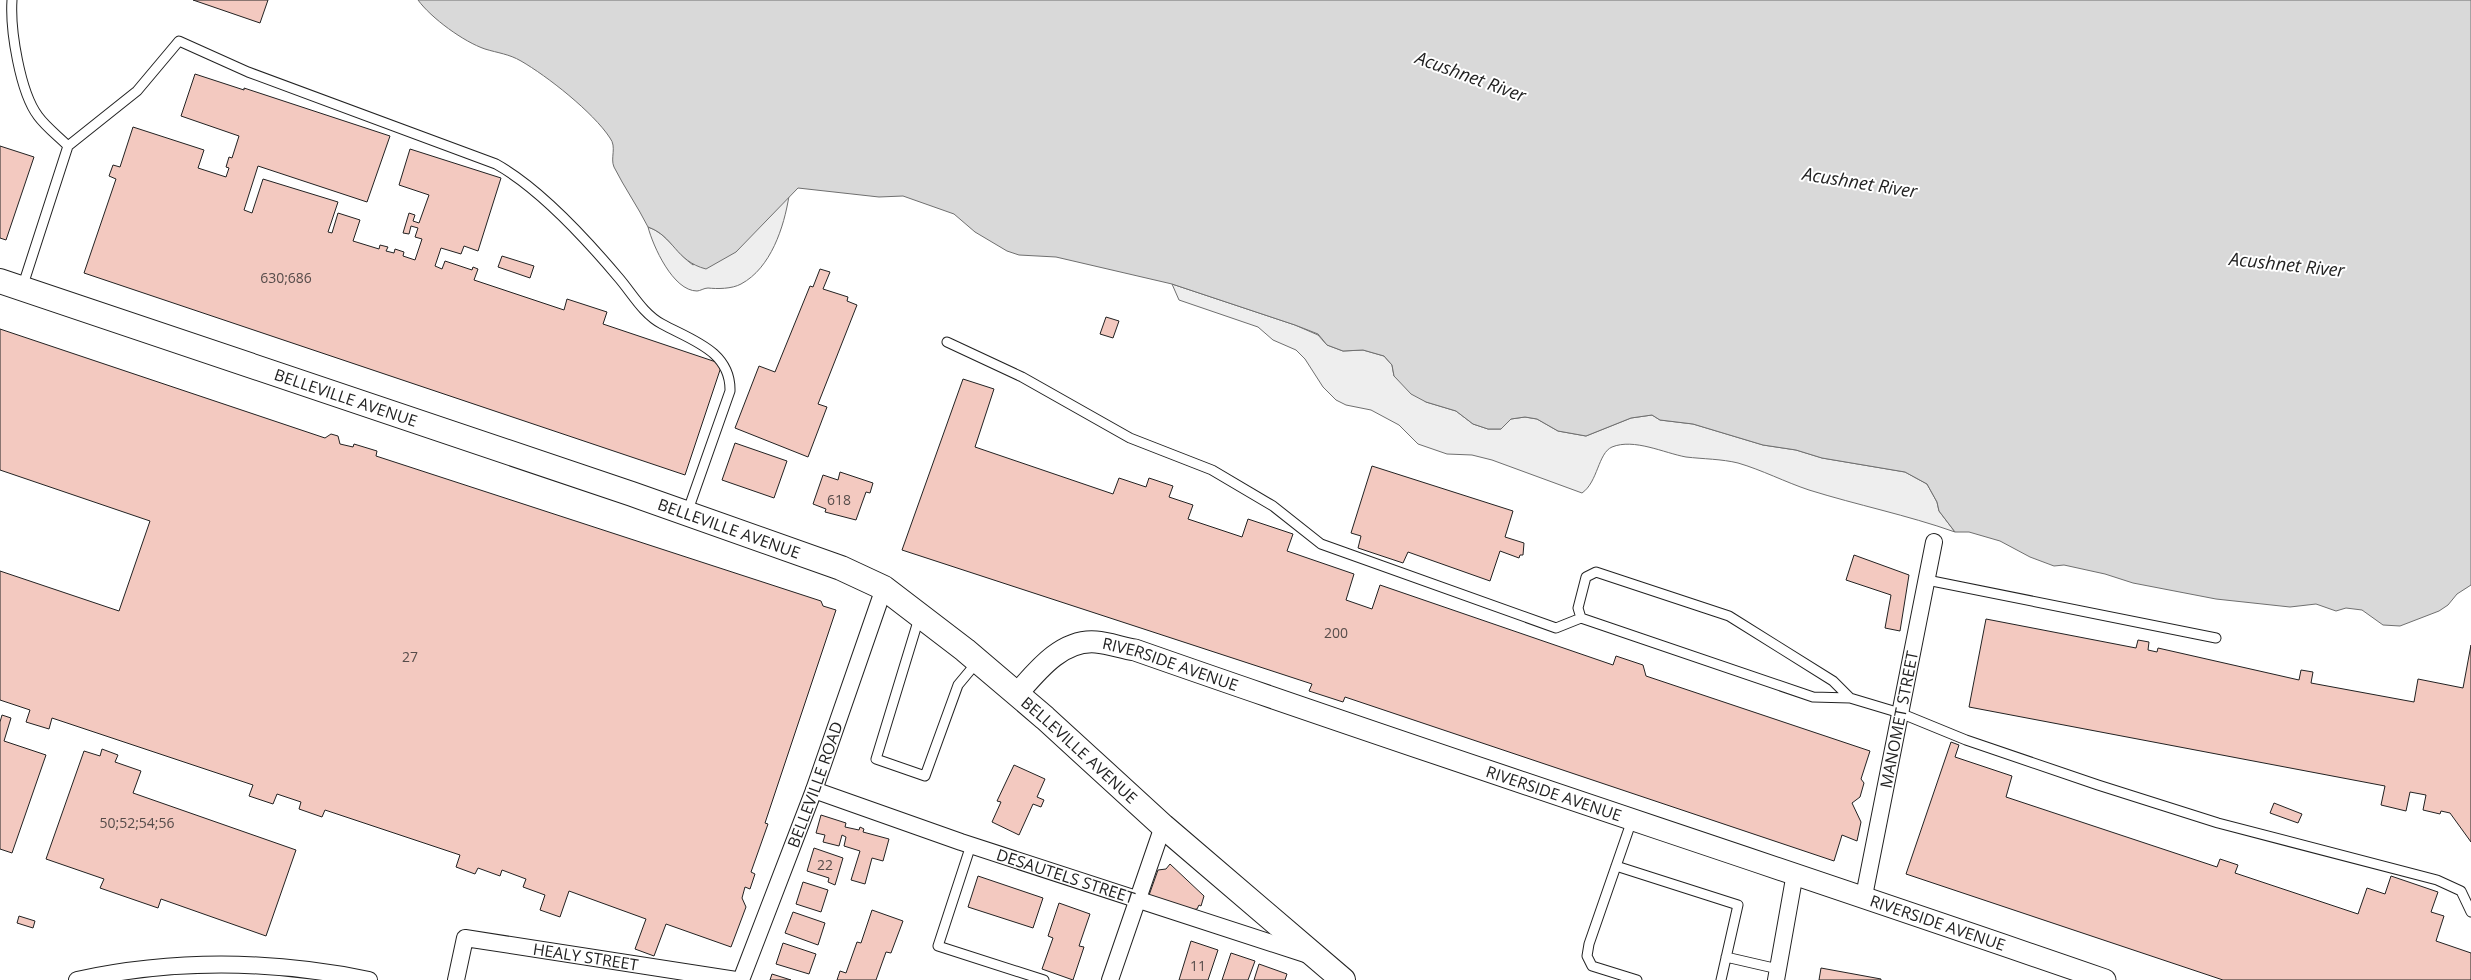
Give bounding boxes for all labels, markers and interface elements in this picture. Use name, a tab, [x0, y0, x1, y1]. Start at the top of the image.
water label: Acushnet River	[1411, 44, 1530, 107]
water label: Acushnet River	[1799, 161, 1920, 203]
water label: Acushnet River	[2226, 246, 2347, 282]
house number: 630;686	[260, 268, 312, 287]
street label: BELLEVILLE AVENUE	[271, 363, 420, 432]
house number: 618	[827, 490, 851, 509]
street label: BELLEVILLE AVENUE	[655, 493, 803, 564]
house number: 200	[1324, 623, 1348, 642]
street label: RIVERSIDE AVENUE	[1100, 632, 1241, 696]
house number: 27	[402, 647, 418, 666]
street label: MANOMET STREET	[1875, 649, 1923, 790]
street label: BELLEVILLE AVENUE	[1017, 692, 1142, 808]
street label: BELLEVILLE ROAD	[782, 719, 848, 851]
street label: RIVERSIDE AVENUE	[1483, 760, 1625, 826]
house number: 50;52;54;56	[99, 813, 175, 832]
street label: DESAUTELS STREET	[994, 843, 1138, 909]
house number: 22	[817, 855, 833, 874]
street label: RIVERSIDE AVENUE	[1867, 889, 2008, 956]
street label: HEALY STREET	[531, 938, 640, 976]
house number: 11	[1190, 956, 1206, 975]

